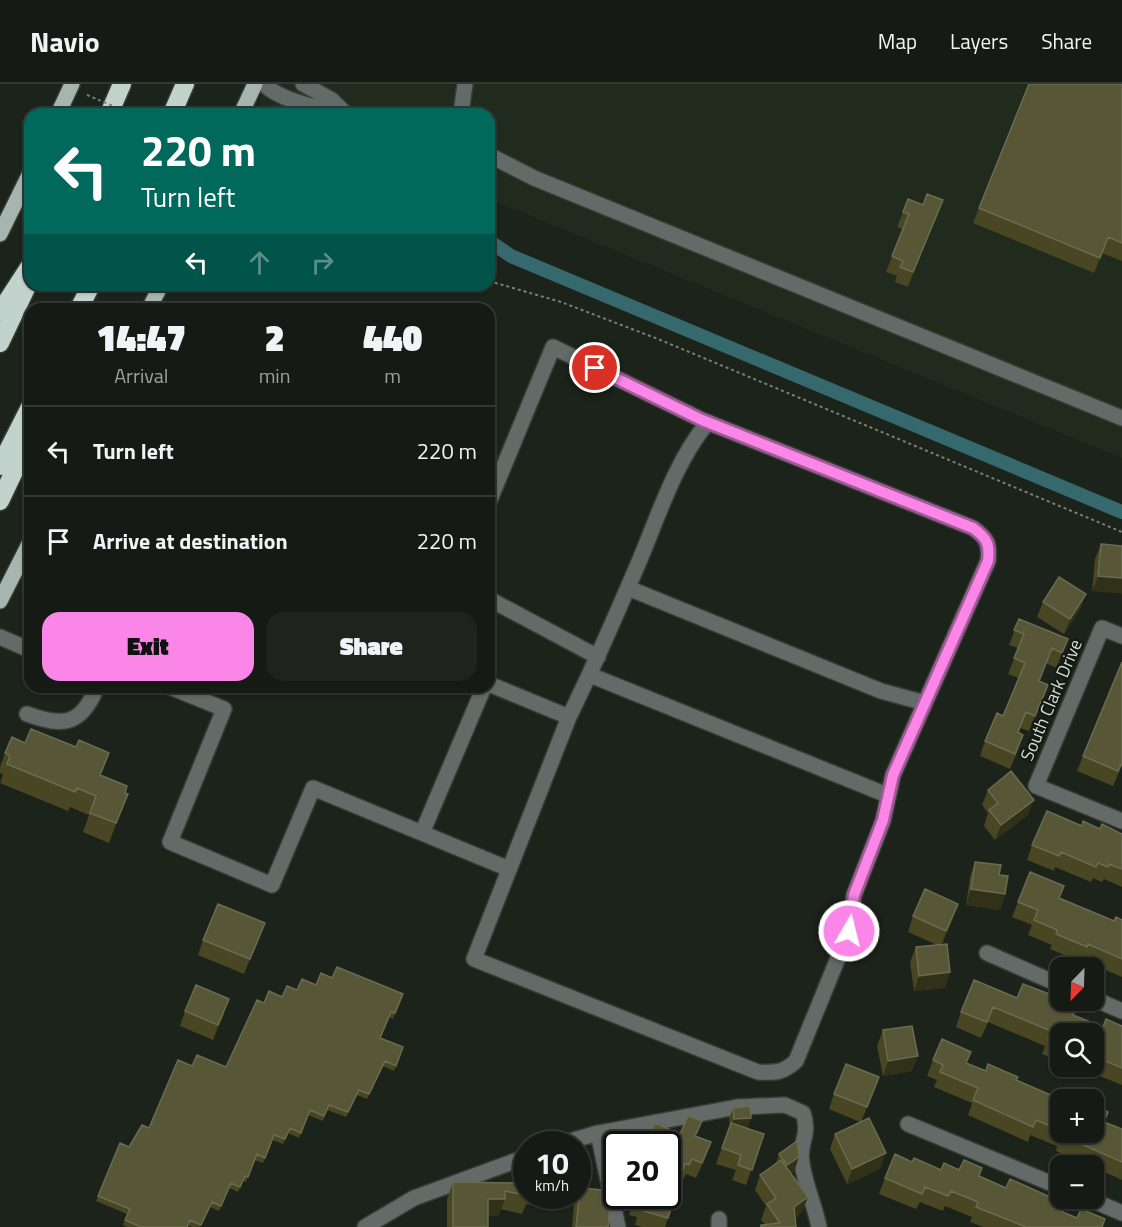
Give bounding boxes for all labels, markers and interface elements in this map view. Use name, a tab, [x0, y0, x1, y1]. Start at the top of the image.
text: Navio	[30, 20, 100, 63]
text: Map	[878, 25, 917, 57]
text: Layers	[950, 25, 1008, 57]
text: Share	[1041, 25, 1092, 57]
text: 220 m	[141, 118, 256, 182]
icon: left	[42, 132, 120, 210]
text: Turn left	[141, 176, 235, 217]
icon: left	[180, 246, 213, 279]
icon: ahead	[243, 246, 276, 279]
icon: right	[306, 246, 339, 279]
text: 14:47	[97, 310, 186, 365]
text: 2	[265, 310, 284, 365]
text: 440	[363, 310, 422, 365]
pin	[569, 342, 620, 393]
icon: arrive	[578, 351, 611, 384]
text: Arrival	[114, 360, 168, 391]
text: min	[259, 360, 290, 391]
text: m	[384, 360, 401, 391]
text: Turn left	[93, 434, 174, 468]
text: 220 m	[417, 434, 477, 468]
icon: left	[42, 435, 75, 468]
text: Arrive at destination	[93, 524, 288, 558]
text: 220 m	[417, 524, 477, 558]
icon: arrive	[42, 525, 75, 558]
button: Exit	[42, 612, 254, 681]
button: Share	[266, 612, 477, 681]
street label: South Clark Drive	[1013, 635, 1089, 765]
position arrow	[817, 899, 881, 963]
north arrow	[1050, 957, 1104, 1011]
map controls	[1050, 957, 1104, 1209]
button: search	[1050, 1023, 1104, 1077]
button: +	[1050, 1089, 1104, 1143]
speed limit sign: 20	[603, 1131, 681, 1209]
text: 10	[535, 1140, 569, 1186]
button: −	[1050, 1155, 1104, 1209]
text: km/h	[535, 1174, 569, 1197]

